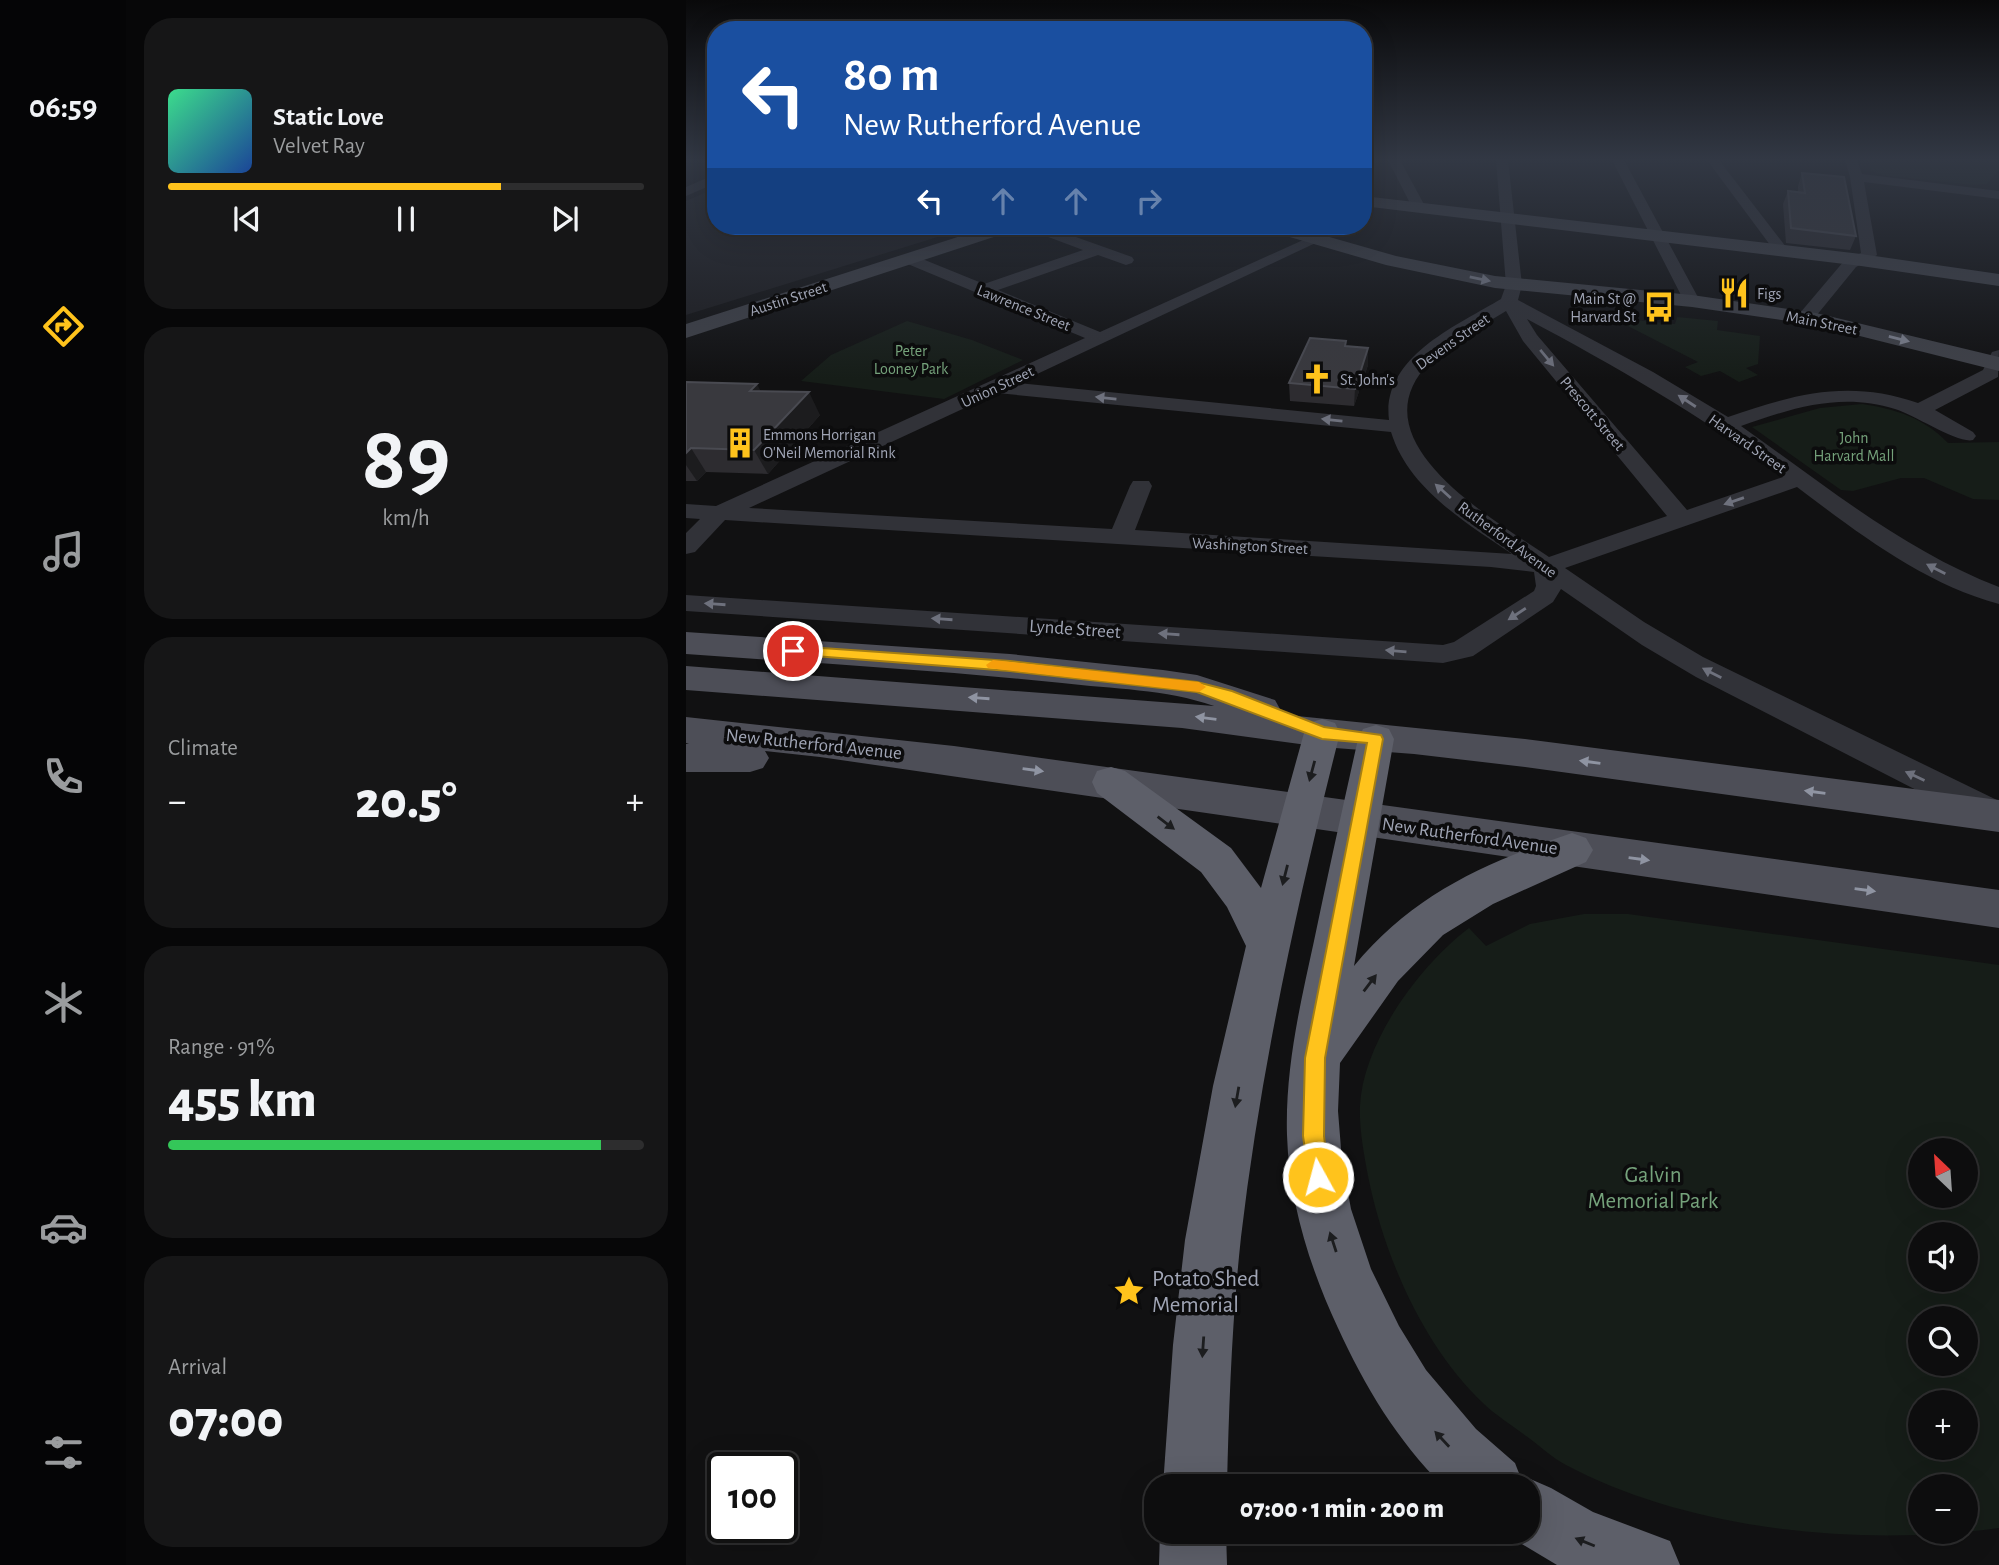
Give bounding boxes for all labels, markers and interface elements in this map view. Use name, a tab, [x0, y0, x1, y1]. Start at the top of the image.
icon: left	[728, 49, 819, 140]
text: 80 m	[843, 51, 940, 100]
text: 06:59	[29, 91, 97, 123]
text: Static Love	[273, 104, 384, 130]
text: New Rutherford Avenue	[843, 109, 1141, 141]
text: Velvet Ray	[273, 135, 365, 158]
icon: left	[911, 182, 949, 220]
icon: ahead	[984, 182, 1022, 220]
icon: ahead	[1057, 182, 1095, 220]
icon: right	[1130, 182, 1168, 220]
icon: previous	[228, 200, 266, 238]
icon: pause	[387, 200, 425, 238]
icon: next	[546, 200, 584, 238]
one-way arrow	[1469, 273, 1491, 284]
restaurant icon: Figs	[1717, 276, 1751, 310]
street label: Austin Street	[748, 279, 829, 319]
street label: Lawrence Street	[975, 282, 1073, 334]
place label: Figs	[1757, 286, 1782, 302]
bus stop icon: Main St @ Harvard St	[1642, 290, 1676, 324]
place label: Main St @ Harvard St	[1570, 291, 1636, 325]
icon: directions	[39, 302, 88, 351]
street label: Main Street	[1785, 308, 1859, 338]
street label: Devens Street	[1413, 311, 1492, 373]
one-way arrow	[1888, 334, 1910, 345]
park label: Peter Looney Park	[874, 343, 949, 378]
one-way arrow	[1539, 349, 1555, 367]
church icon: St. John's	[1300, 362, 1334, 396]
street label: Union Street	[959, 363, 1036, 411]
place label: St. John's	[1340, 372, 1395, 388]
street label: Prescott Street	[1557, 374, 1628, 454]
one-way arrow	[1094, 392, 1116, 403]
one-way arrow	[1678, 395, 1697, 408]
street label: Harvard Street	[1706, 411, 1789, 476]
text: 89	[362, 414, 450, 505]
one-way arrow	[1321, 415, 1343, 426]
building icon: Emmons Horrigan O'Neil Memorial Rink	[723, 426, 757, 460]
place label: Emmons Horrigan O'Neil Memorial Rink	[763, 427, 896, 461]
park label: John Harvard Mall	[1814, 430, 1894, 464]
one-way arrow	[1434, 483, 1452, 499]
one-way arrow	[1724, 496, 1745, 507]
street label: Rutherford Avenue	[1455, 499, 1560, 581]
text: km/h	[382, 507, 430, 530]
icon: music	[39, 527, 88, 576]
street label: Washington Street	[1192, 535, 1308, 557]
one-way arrow	[1926, 564, 1946, 576]
one-way arrow	[704, 599, 726, 610]
one-way arrow	[1507, 607, 1527, 620]
one-way arrow	[931, 613, 953, 624]
street label: Lynde Street	[1028, 617, 1121, 642]
pin	[763, 621, 823, 681]
one-way arrow	[1158, 628, 1180, 639]
icon: arrive	[774, 632, 812, 670]
one-way arrow	[1385, 645, 1407, 656]
one-way arrow	[1702, 668, 1722, 679]
one-way arrow	[968, 692, 990, 703]
one-way arrow	[1195, 712, 1217, 723]
street label: New Rutherford Avenue	[725, 726, 903, 763]
text: Climate	[168, 737, 238, 760]
icon: phone	[39, 752, 88, 801]
one-way arrow	[1579, 756, 1601, 767]
one-way arrow	[1306, 760, 1317, 782]
one-way arrow	[1023, 765, 1045, 776]
one-way arrow	[1905, 770, 1925, 782]
text: 20.5°	[355, 775, 457, 827]
text: −	[168, 783, 186, 821]
text: +	[626, 783, 644, 821]
one-way arrow	[1804, 786, 1826, 797]
street label: New Rutherford Avenue	[1381, 815, 1559, 858]
one-way arrow	[1157, 816, 1175, 830]
one-way arrow	[1629, 854, 1651, 865]
one-way arrow	[1279, 864, 1290, 886]
one-way arrow	[1854, 885, 1876, 896]
one-way arrow	[1363, 974, 1377, 992]
icon: climate	[39, 978, 88, 1027]
text: Range · 91%	[168, 1036, 275, 1059]
text: 455 km	[168, 1074, 317, 1126]
one-way arrow	[1231, 1087, 1242, 1109]
north arrow	[1908, 1138, 1978, 1208]
map controls	[1908, 1138, 1978, 1544]
position arrow	[1281, 1140, 1355, 1214]
park label: Galvin Memorial Park	[1588, 1164, 1719, 1213]
icon: car	[39, 1203, 88, 1252]
button: sound	[1908, 1222, 1978, 1292]
one-way arrow	[1327, 1231, 1338, 1252]
place label: Potato Shed Memorial	[1152, 1268, 1260, 1317]
place icon: Potato Shed Memorial	[1112, 1274, 1146, 1308]
button: search	[1908, 1306, 1978, 1376]
one-way arrow	[1197, 1336, 1208, 1358]
text: Arrival	[168, 1356, 227, 1379]
button: +	[1908, 1390, 1978, 1460]
text: 07:00	[168, 1394, 284, 1446]
icon: filters	[39, 1428, 88, 1477]
one-way arrow	[1434, 1430, 1450, 1448]
speed limit sign: 100	[707, 1452, 798, 1543]
button: −	[1908, 1474, 1978, 1544]
text: 07:00 · 1 min · 200 m	[1240, 1496, 1444, 1522]
one-way arrow	[1574, 1537, 1595, 1548]

